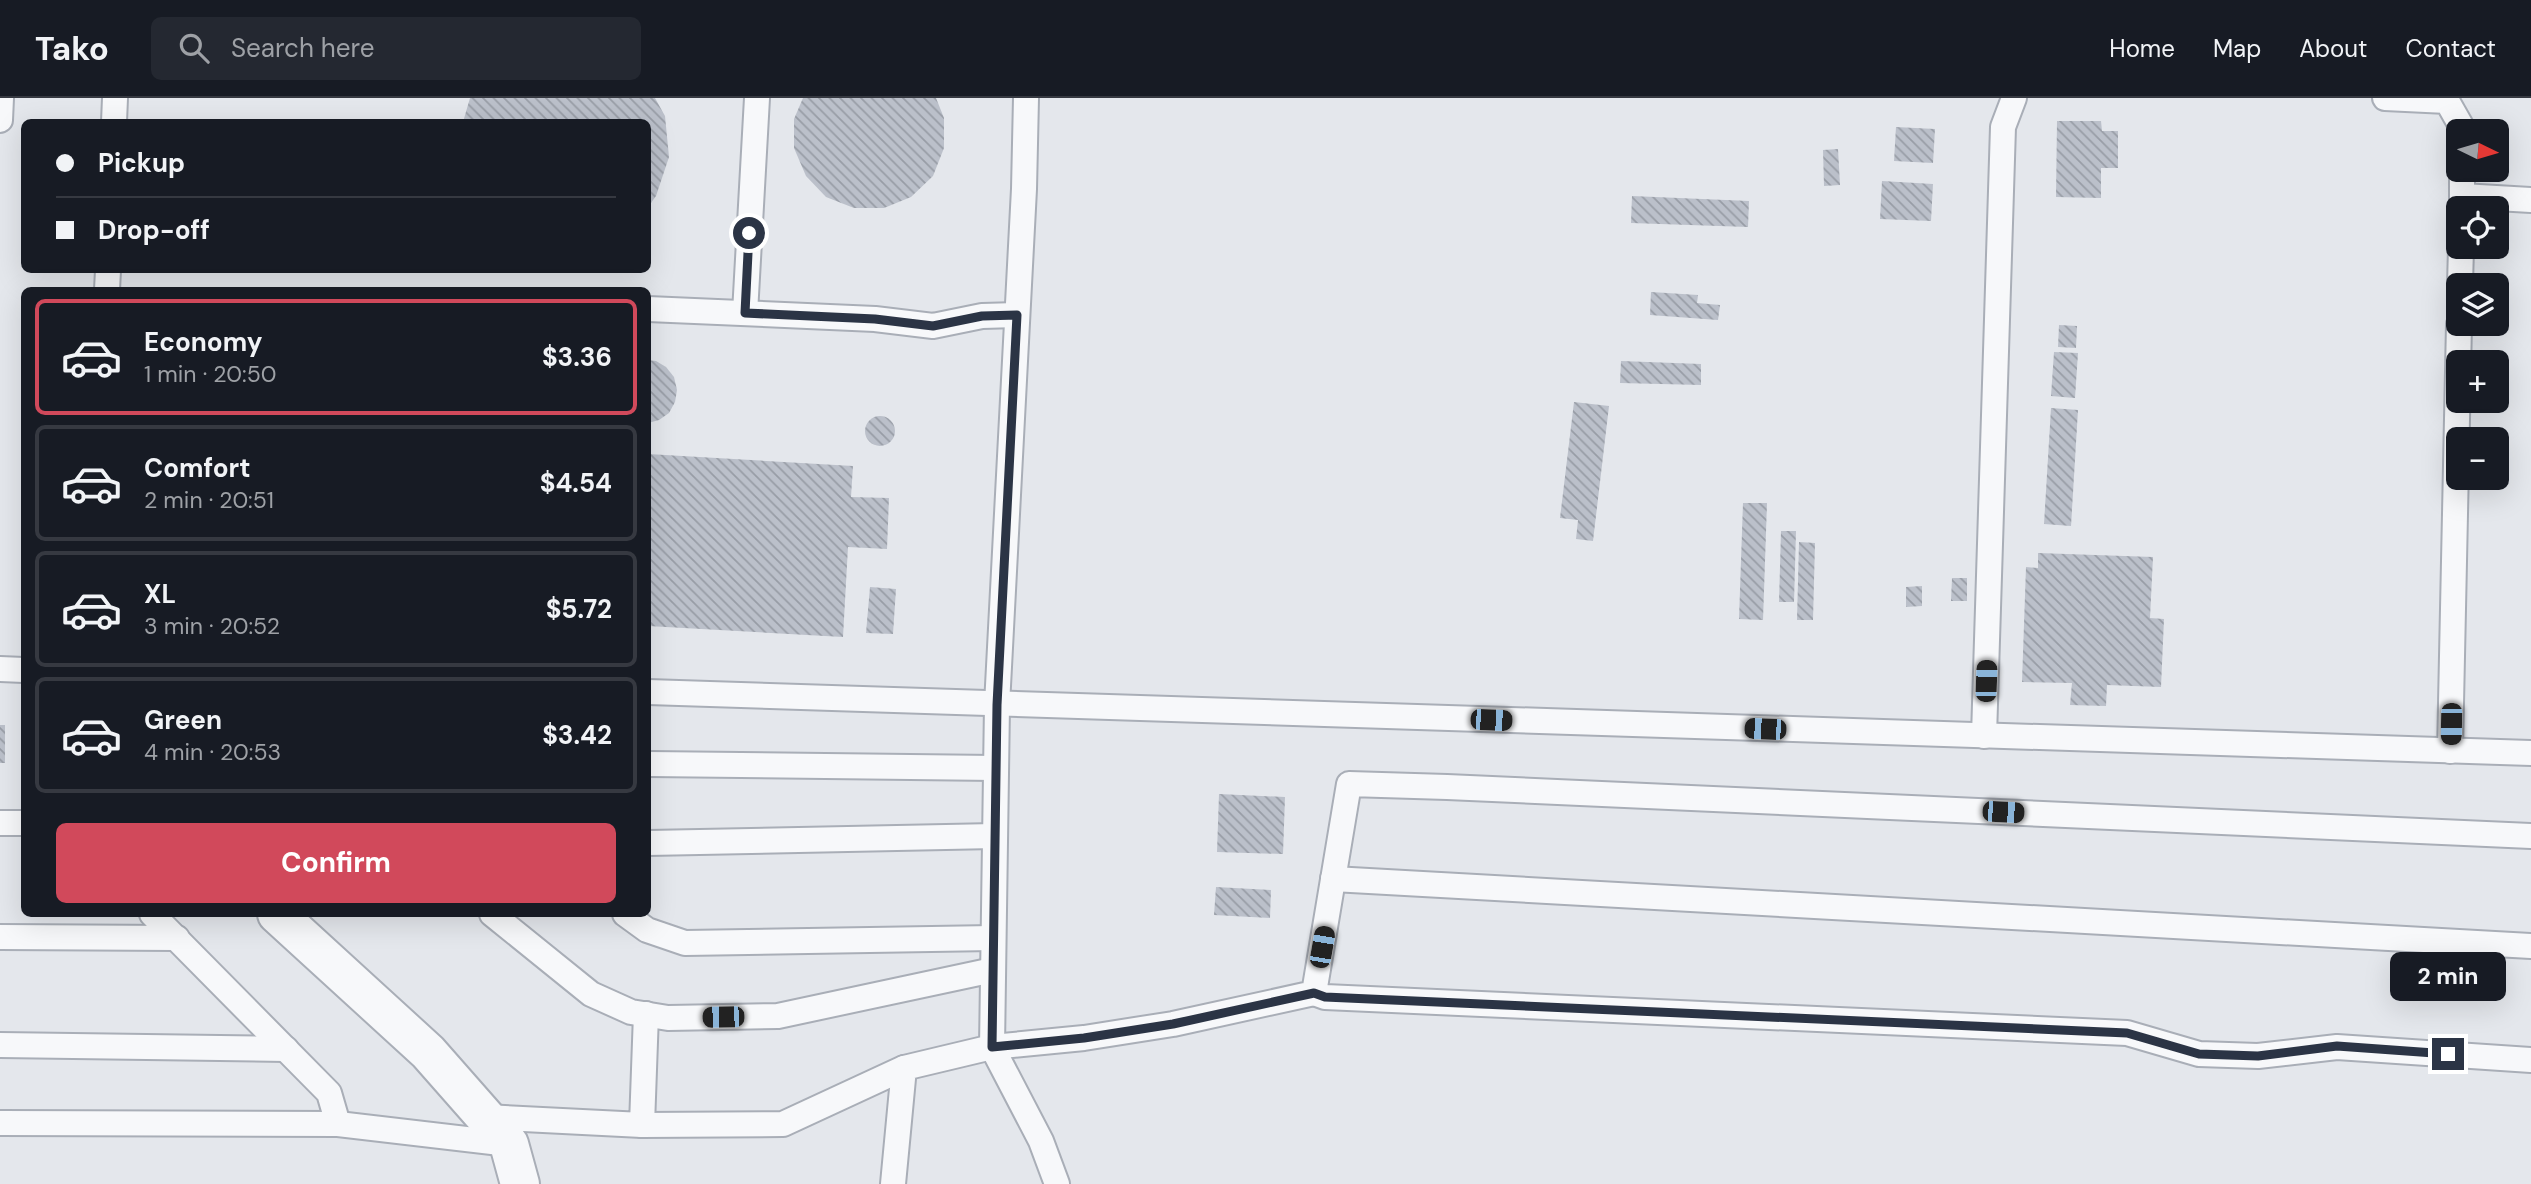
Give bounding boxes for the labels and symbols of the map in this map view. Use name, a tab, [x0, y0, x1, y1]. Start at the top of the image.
north arrow	[2446, 119, 2510, 182]
route start	[733, 217, 765, 249]
car	[1975, 660, 1998, 702]
car	[2441, 703, 2462, 745]
car	[1470, 709, 1513, 731]
car	[1744, 718, 1787, 740]
car	[1982, 800, 2025, 824]
car	[1309, 924, 1336, 970]
callout: 2 min	[2390, 953, 2506, 1002]
car	[702, 1006, 745, 1028]
route end	[2432, 1038, 2464, 1070]

